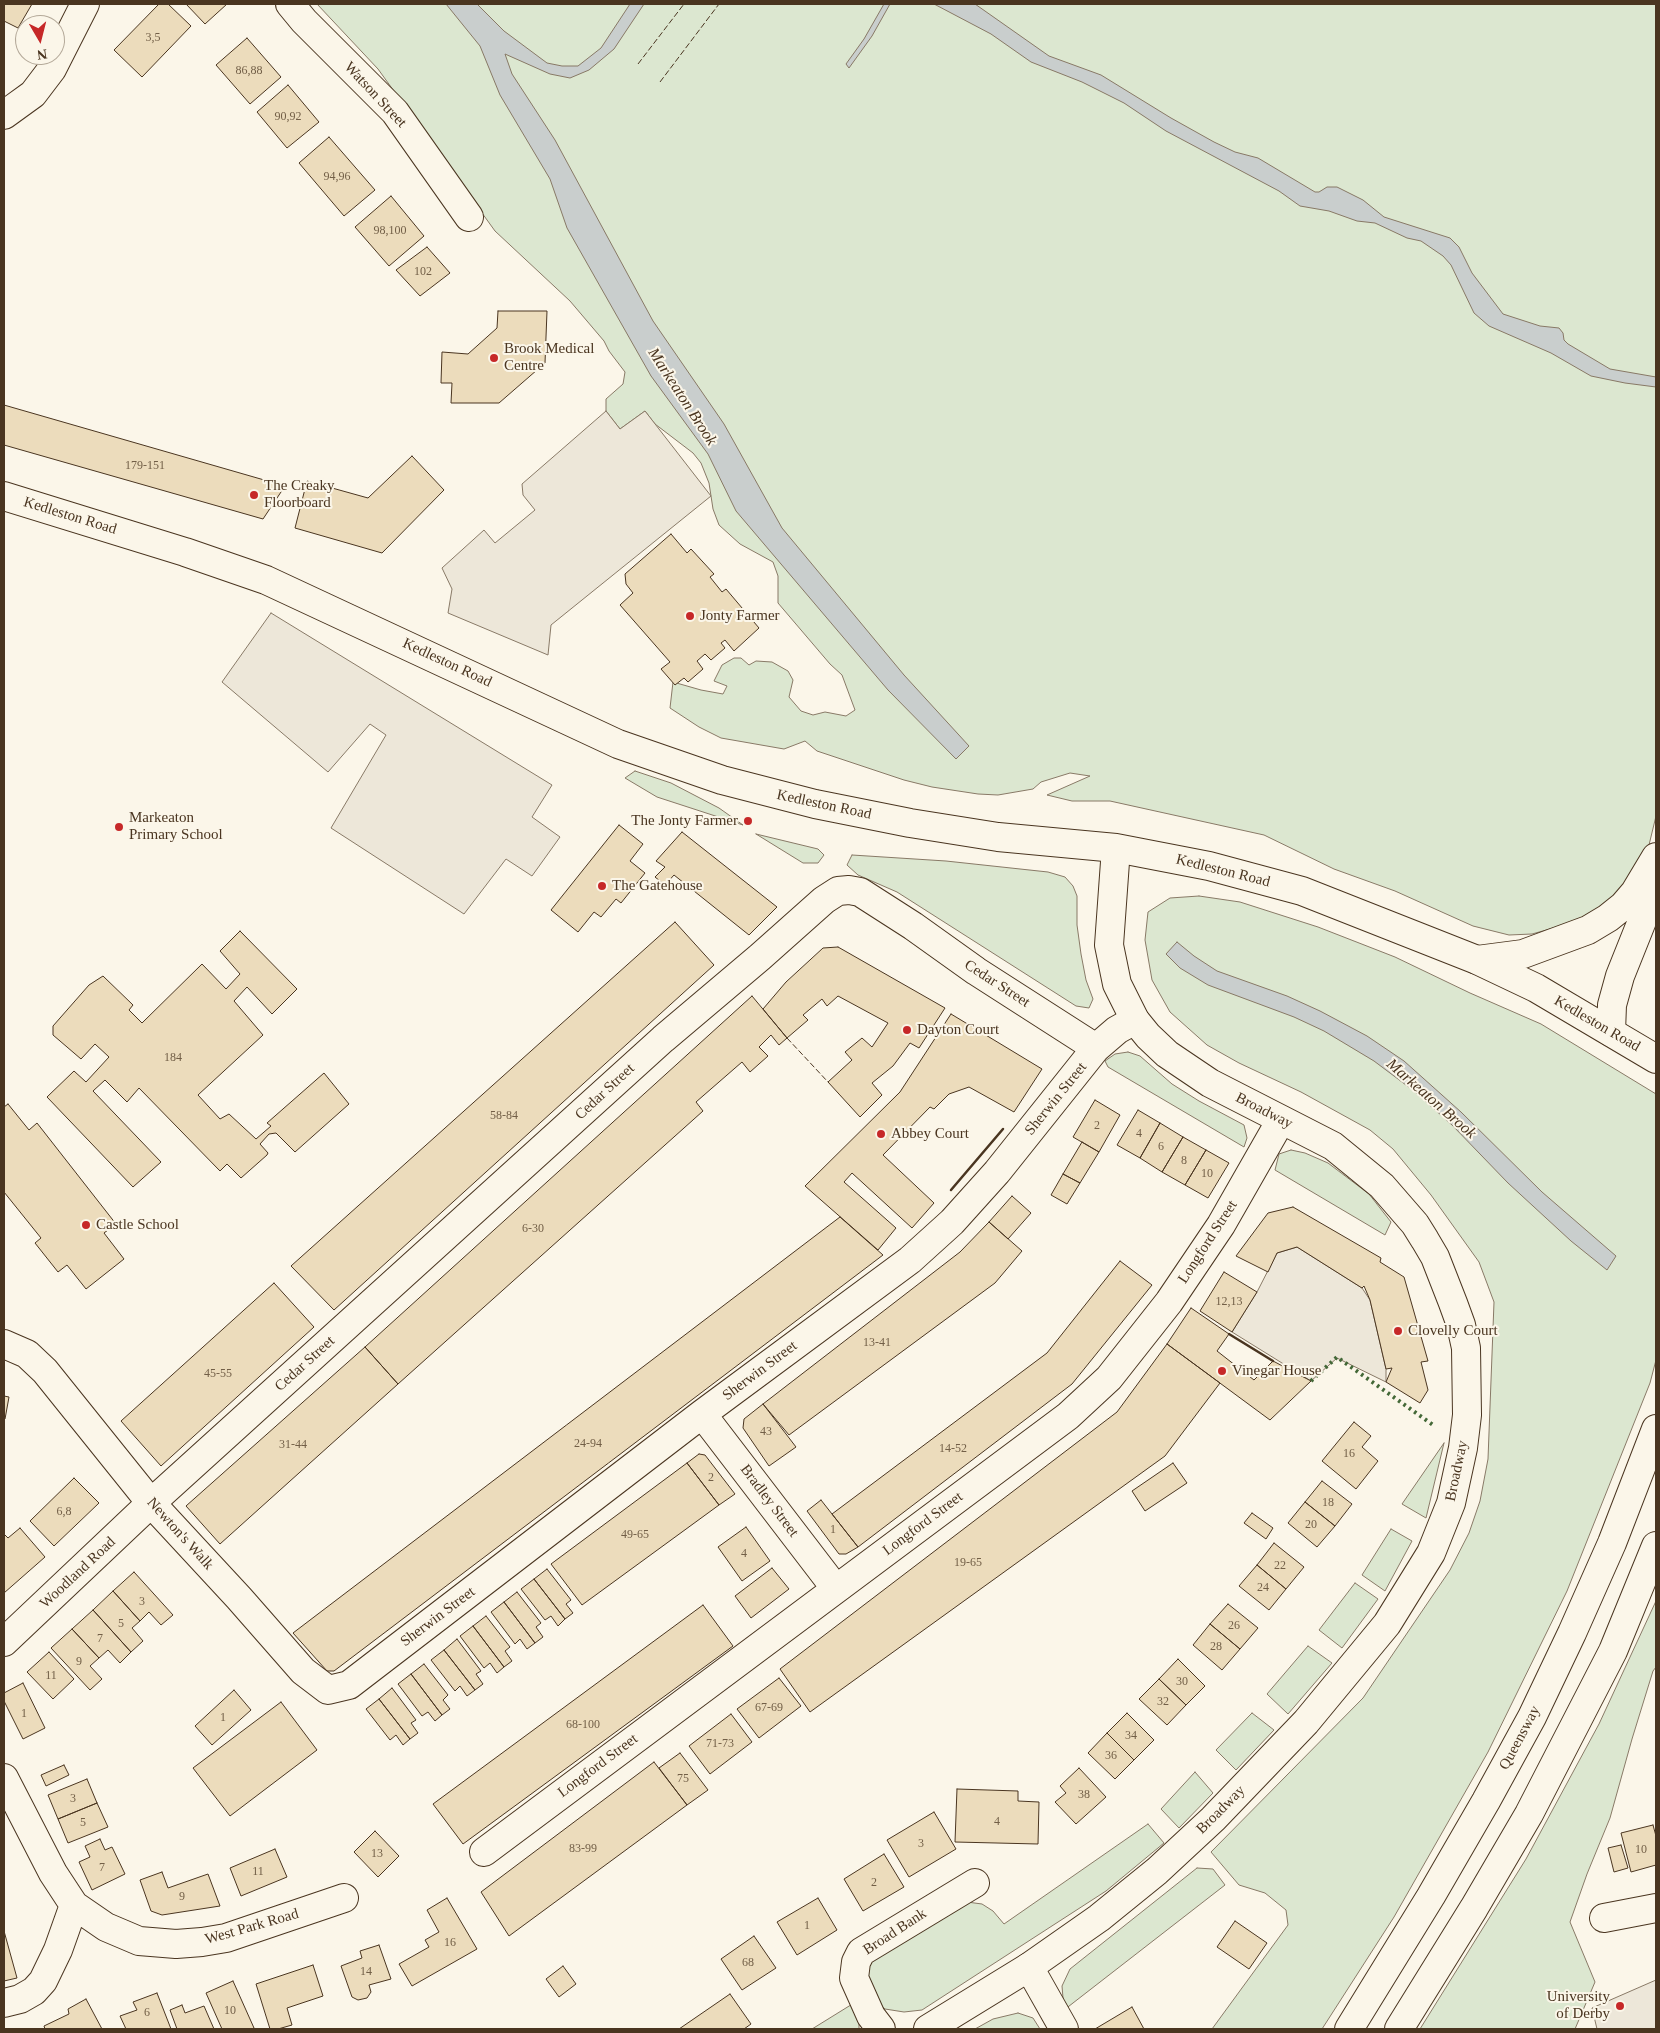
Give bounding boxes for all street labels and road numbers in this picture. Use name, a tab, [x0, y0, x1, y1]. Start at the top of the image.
street label: Watson Street	[340, 58, 410, 132]
street label: Kedleston Road	[21, 493, 119, 539]
street label: Kedleston Road	[400, 635, 494, 691]
street label: Kedleston Road	[775, 786, 873, 824]
street label: Kedleston Road	[1174, 851, 1272, 891]
street label: Cedar Street	[961, 956, 1033, 1012]
street label: Kedleston Road	[1551, 992, 1643, 1056]
street label: Sherwin Street	[1021, 1059, 1091, 1139]
street label: Cedar Street	[572, 1060, 638, 1124]
street label: Broadway	[1232, 1089, 1296, 1133]
street label: Longford Street	[1174, 1197, 1242, 1287]
street label: Cedar Street	[271, 1332, 339, 1396]
street label: Sherwin Street	[719, 1337, 801, 1405]
street label: Broadway	[1442, 1439, 1472, 1503]
street label: Bradley Street	[736, 1461, 802, 1541]
street label: Longford Street	[879, 1488, 967, 1560]
street label: Newton's Walk	[143, 1494, 217, 1574]
street label: Woodland Road	[37, 1533, 119, 1613]
street label: Sherwin Street	[397, 1583, 479, 1651]
street label: Queensway	[1496, 1703, 1544, 1773]
street label: Longford Street	[554, 1730, 642, 1802]
street label: Broadway	[1193, 1782, 1249, 1838]
street label: West Park Road	[203, 1905, 301, 1949]
street label: Broad Bank	[860, 1905, 930, 1959]

